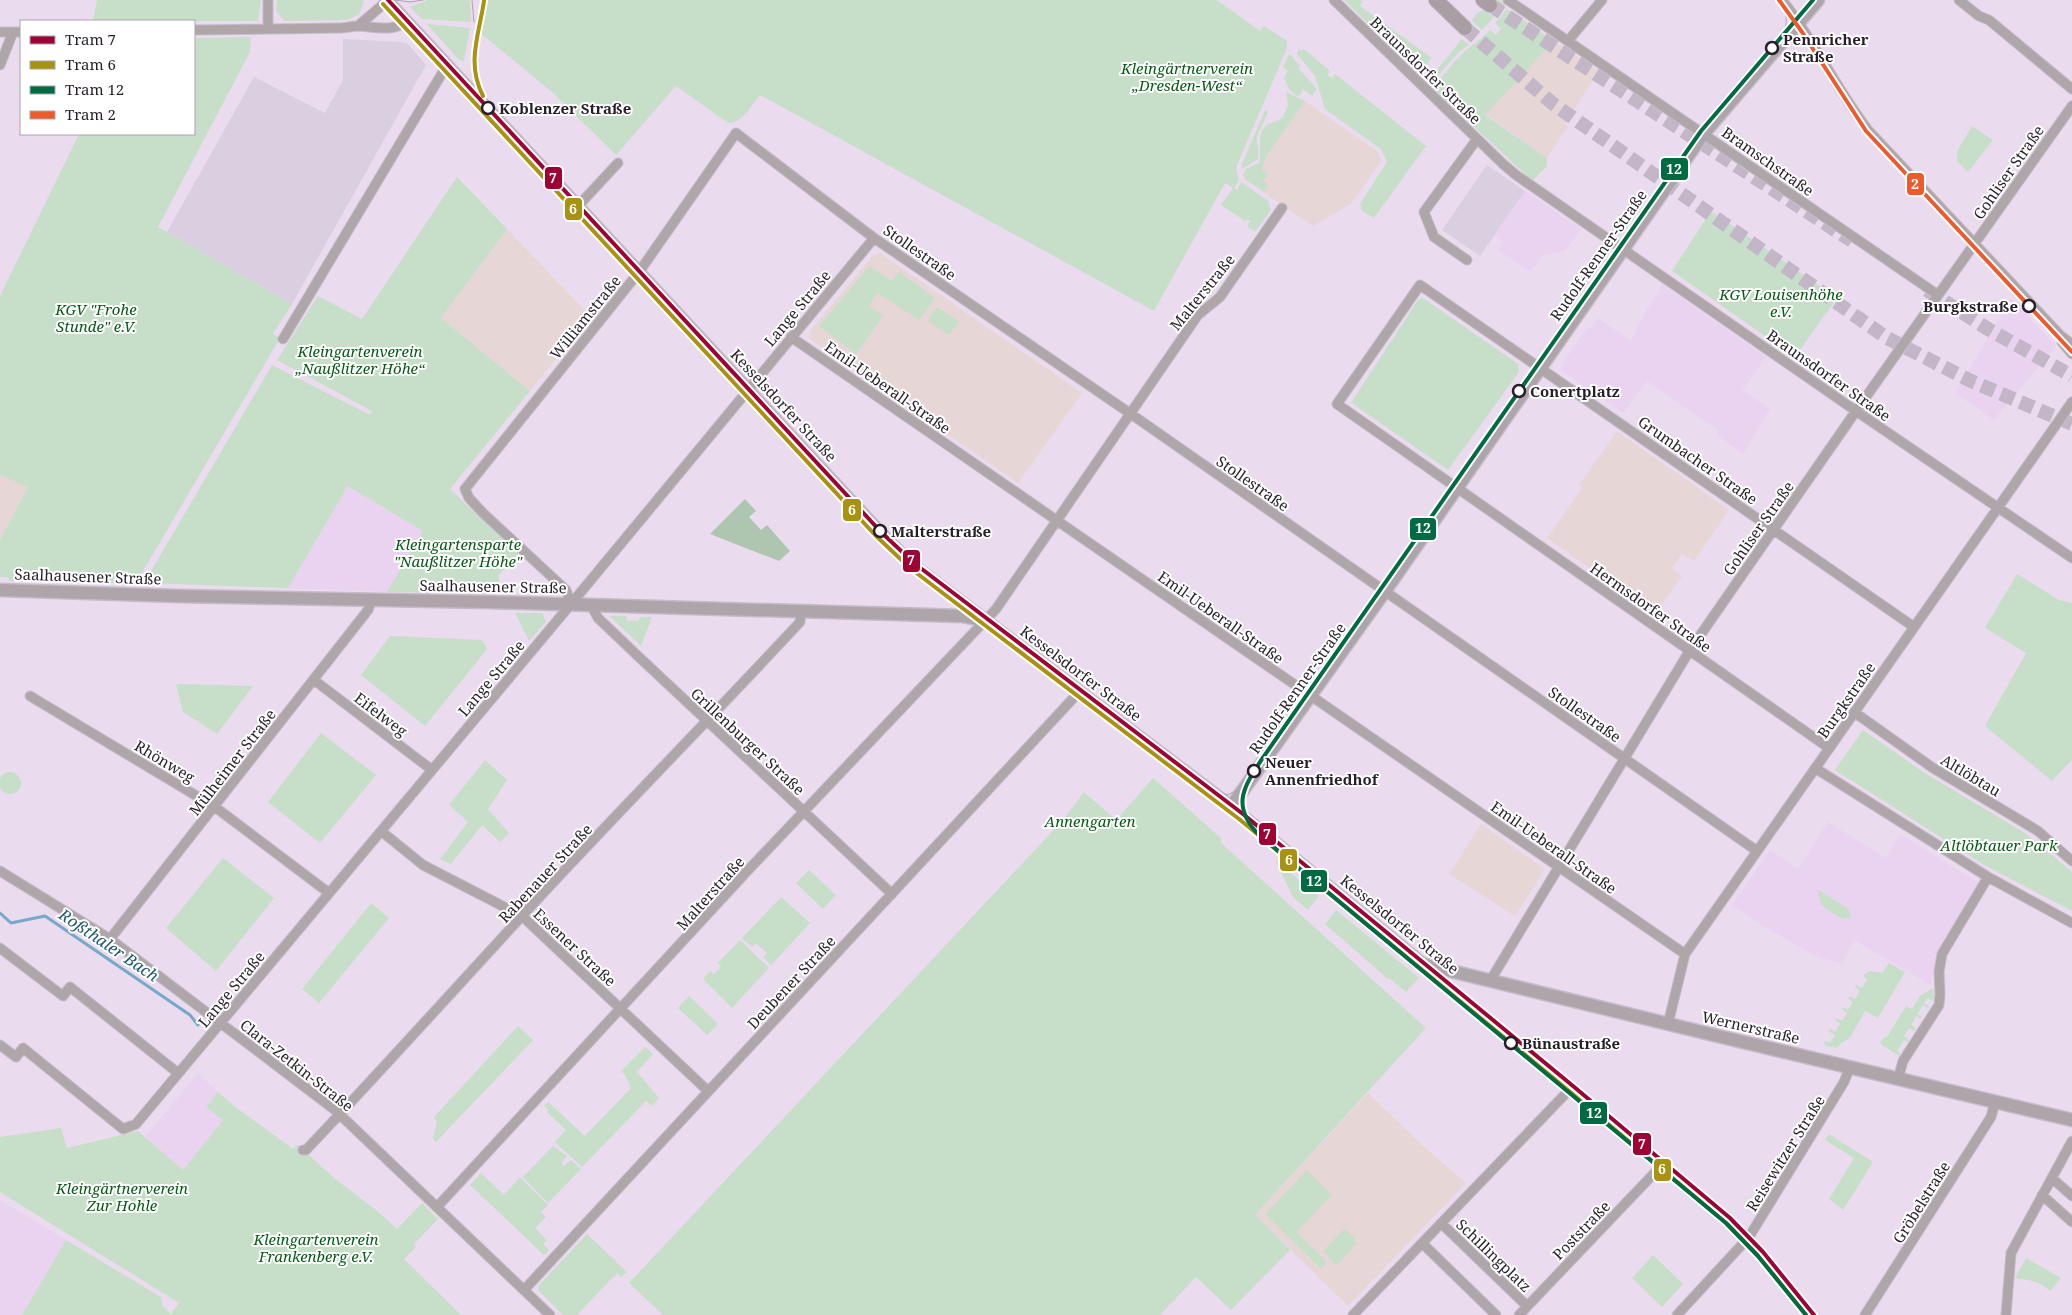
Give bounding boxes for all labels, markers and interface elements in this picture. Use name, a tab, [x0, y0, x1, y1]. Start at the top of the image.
street label: Braunsdorfer Straße	[1366, 12, 1486, 128]
legend	[20, 20, 195, 135]
text: Tram 7	[65, 29, 116, 49]
place label: Pennricher Straße	[1783, 29, 1869, 66]
marker: Pennricher Straße	[1765, 41, 1779, 55]
text: Tram 6	[65, 54, 116, 74]
park label: Kleingärtnerverein „Dresden-West“	[1120, 58, 1253, 95]
text: Tram 12	[65, 79, 124, 99]
place label: Koblenzer Straße	[499, 98, 631, 118]
marker: Koblenzer Straße	[481, 101, 495, 115]
text: Tram 2	[65, 104, 116, 124]
street label: Gohliser Straße	[1968, 121, 2048, 223]
street label: Bramschstraße	[1718, 122, 1818, 200]
line badge: 12	[1660, 157, 1689, 181]
text: 12	[1666, 159, 1682, 178]
line badge: 7	[544, 166, 563, 190]
text: 7	[549, 168, 557, 187]
line badge: 2	[1906, 172, 1925, 196]
text: 2	[1911, 174, 1919, 193]
street label: Rudolf-Renner-Straße	[1545, 186, 1651, 324]
line badge: 6	[564, 197, 583, 221]
text: 6	[569, 199, 577, 218]
street label: Stollestraße	[880, 220, 960, 284]
street label: Malterstraße	[1165, 250, 1239, 334]
street label: Lange Straße	[759, 266, 835, 350]
street label: Williamstraße	[545, 271, 625, 363]
park label: KGV Louisenhöhe e.V.	[1718, 284, 1843, 321]
place label: Burgkstraße	[1923, 296, 2018, 316]
park label: KGV "Frohe Stunde" e.V.	[54, 299, 137, 336]
marker: Burgkstraße	[2022, 299, 2036, 313]
street label: Braunsdorfer Straße	[1763, 325, 1895, 425]
street label: Emil-Ueberall-Straße	[821, 336, 955, 438]
park label: Kleingartenverein „Naußlitzer Höhe“	[294, 341, 426, 378]
street label: Kesselsdorfer Straße	[727, 344, 841, 466]
place label: Conertplatz	[1530, 381, 1620, 401]
marker: Conertplatz	[1512, 384, 1526, 398]
street label: Grumbacher Straße	[1634, 411, 1762, 509]
street label: Stollestraße	[1213, 451, 1293, 515]
street label: Gohliser Straße	[1718, 477, 1798, 579]
line badge: 6	[842, 498, 862, 522]
text: 6	[848, 500, 856, 519]
line badge: 12	[1409, 517, 1437, 541]
text: 12	[1415, 518, 1431, 537]
place label: Malterstraße	[891, 521, 991, 541]
marker: Malterstraße	[873, 524, 887, 538]
park label: Kleingartensparte "Naußlitzer Höhe"	[394, 534, 523, 571]
line badge: 7	[902, 549, 921, 573]
text: 7	[907, 550, 915, 569]
street label: Hermsdorfer Straße	[1586, 558, 1716, 656]
street label: Saalhausener Straße	[14, 563, 162, 589]
street label: Emil-Ueberall-Straße	[1154, 566, 1288, 668]
street label: Saalhausener Straße	[419, 575, 567, 597]
street label: Rudolf-Renner-Straße	[1244, 619, 1350, 757]
street label: Kesselsdorfer Straße	[1016, 621, 1146, 725]
street label: Lange Straße	[453, 636, 529, 720]
street label: Burgkstraße	[1813, 658, 1879, 742]
street label: Stollestraße	[1545, 682, 1625, 746]
street label: Grillenburger Straße	[687, 683, 809, 799]
street label: Eifelweg	[350, 688, 412, 740]
street label: Mülheimer Straße	[184, 705, 280, 819]
street label: Rhönweg	[131, 735, 199, 787]
street label: Altlöbtau	[1937, 749, 2005, 801]
place label: Neuer Annenfriedhof	[1265, 752, 1380, 789]
marker: Neuer Annenfriedhof	[1247, 764, 1261, 778]
street label: Emil-Ueberall-Straße	[1487, 796, 1621, 898]
park label: Annengarten	[1044, 811, 1135, 831]
street label: Rabenauer Straße	[494, 819, 596, 927]
line badge: 7	[1258, 822, 1277, 846]
text: 7	[1263, 824, 1271, 843]
park label: Altlöbtauer Park	[1939, 835, 2058, 855]
line badge: 6	[1279, 848, 1298, 872]
text: 6	[1285, 850, 1293, 869]
street label: Malterstraße	[672, 852, 748, 934]
line badge: 12	[1300, 869, 1328, 893]
street label: Kesselsdorfer Straße	[1337, 870, 1463, 978]
text: 12	[1306, 871, 1322, 890]
water label: Roßthaler Bach	[54, 903, 164, 987]
street label: Essener Straße	[529, 904, 621, 990]
street label: Deubener Straße	[743, 931, 839, 1033]
street label: Lange Straße	[193, 947, 269, 1031]
street label: Wernerstraße	[1700, 1006, 1802, 1048]
street label: Clara-Zetkin-Straße	[236, 1014, 358, 1116]
place label: Bünaustraße	[1522, 1033, 1620, 1053]
marker: Bünaustraße	[1504, 1036, 1518, 1050]
street label: Reisewitzer Straße	[1741, 1091, 1829, 1215]
line badge: 12	[1579, 1101, 1608, 1125]
text: 12	[1586, 1103, 1602, 1122]
line badge: 7	[1632, 1132, 1652, 1156]
text: 7	[1638, 1134, 1646, 1153]
street label: Gröbelstraße	[1888, 1157, 1954, 1247]
line badge: 6	[1653, 1158, 1672, 1182]
text: 6	[1658, 1159, 1666, 1178]
park label: Kleingärtnerverein Zur Hohle	[55, 1178, 188, 1215]
street label: Poststraße	[1548, 1196, 1614, 1264]
street label: Schillingplatz	[1452, 1214, 1536, 1296]
park label: Kleingartenverein Frankenberg e.V.	[252, 1229, 379, 1266]

